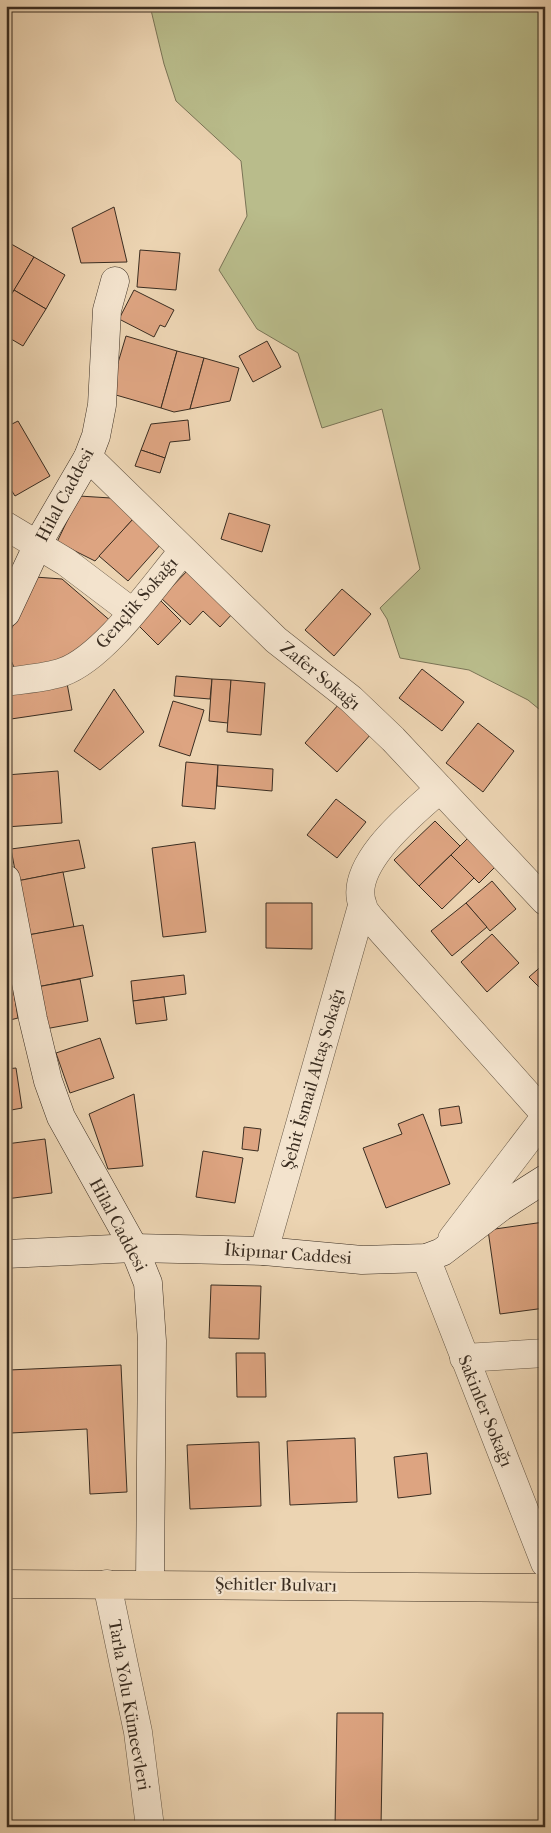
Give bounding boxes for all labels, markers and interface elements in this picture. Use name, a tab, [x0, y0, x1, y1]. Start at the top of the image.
street label: Hilal Caddesi	[32, 444, 99, 545]
street label: Gençlik Sokağı	[92, 553, 183, 653]
street label: Zafer Sokağı	[276, 637, 365, 715]
street label: Şehit İsmail Altaş Sokağı	[276, 985, 349, 1172]
street label: Hilal Caddesi	[85, 1175, 152, 1276]
street label: İkipınar Caddesi	[223, 1238, 353, 1269]
street label: Sakinler Sokağı	[453, 1352, 517, 1471]
street label: Şehitler Bulvarı	[215, 1573, 338, 1597]
street label: Tarla Yolu Kümeevleri	[104, 1618, 154, 1793]

